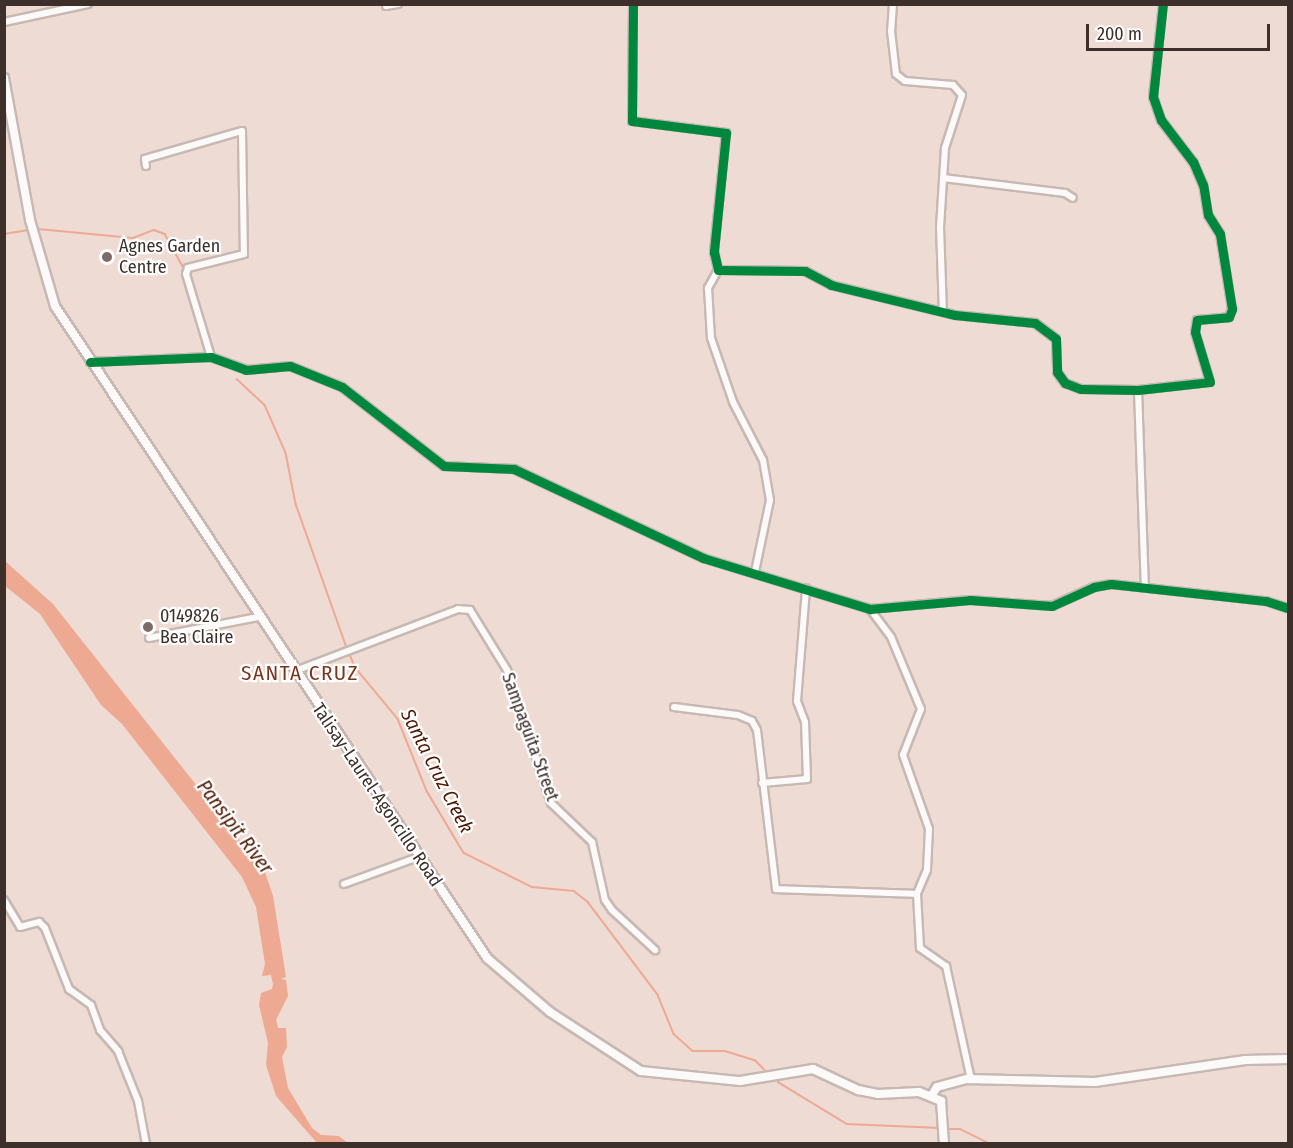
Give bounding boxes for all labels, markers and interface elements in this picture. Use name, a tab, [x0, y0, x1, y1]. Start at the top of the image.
scale bar	[1089, 12, 1274, 50]
text: 200 m	[1097, 23, 1142, 45]
place label: Agnes Garden Centre	[119, 236, 220, 278]
marker: Agnes Garden Centre	[100, 250, 114, 264]
place label: 0149826 Bea Claire	[160, 606, 233, 648]
marker: 0149826 Bea Claire	[141, 620, 155, 634]
district label: SANTA CRUZ	[241, 660, 359, 686]
street label: Sampaguita Street	[497, 670, 563, 804]
street label: Talisay-Laurel-Agoncillo Road	[307, 699, 447, 891]
water label: Santa Cruz Creek	[395, 705, 479, 837]
water label: Pansipit River	[192, 775, 278, 879]

